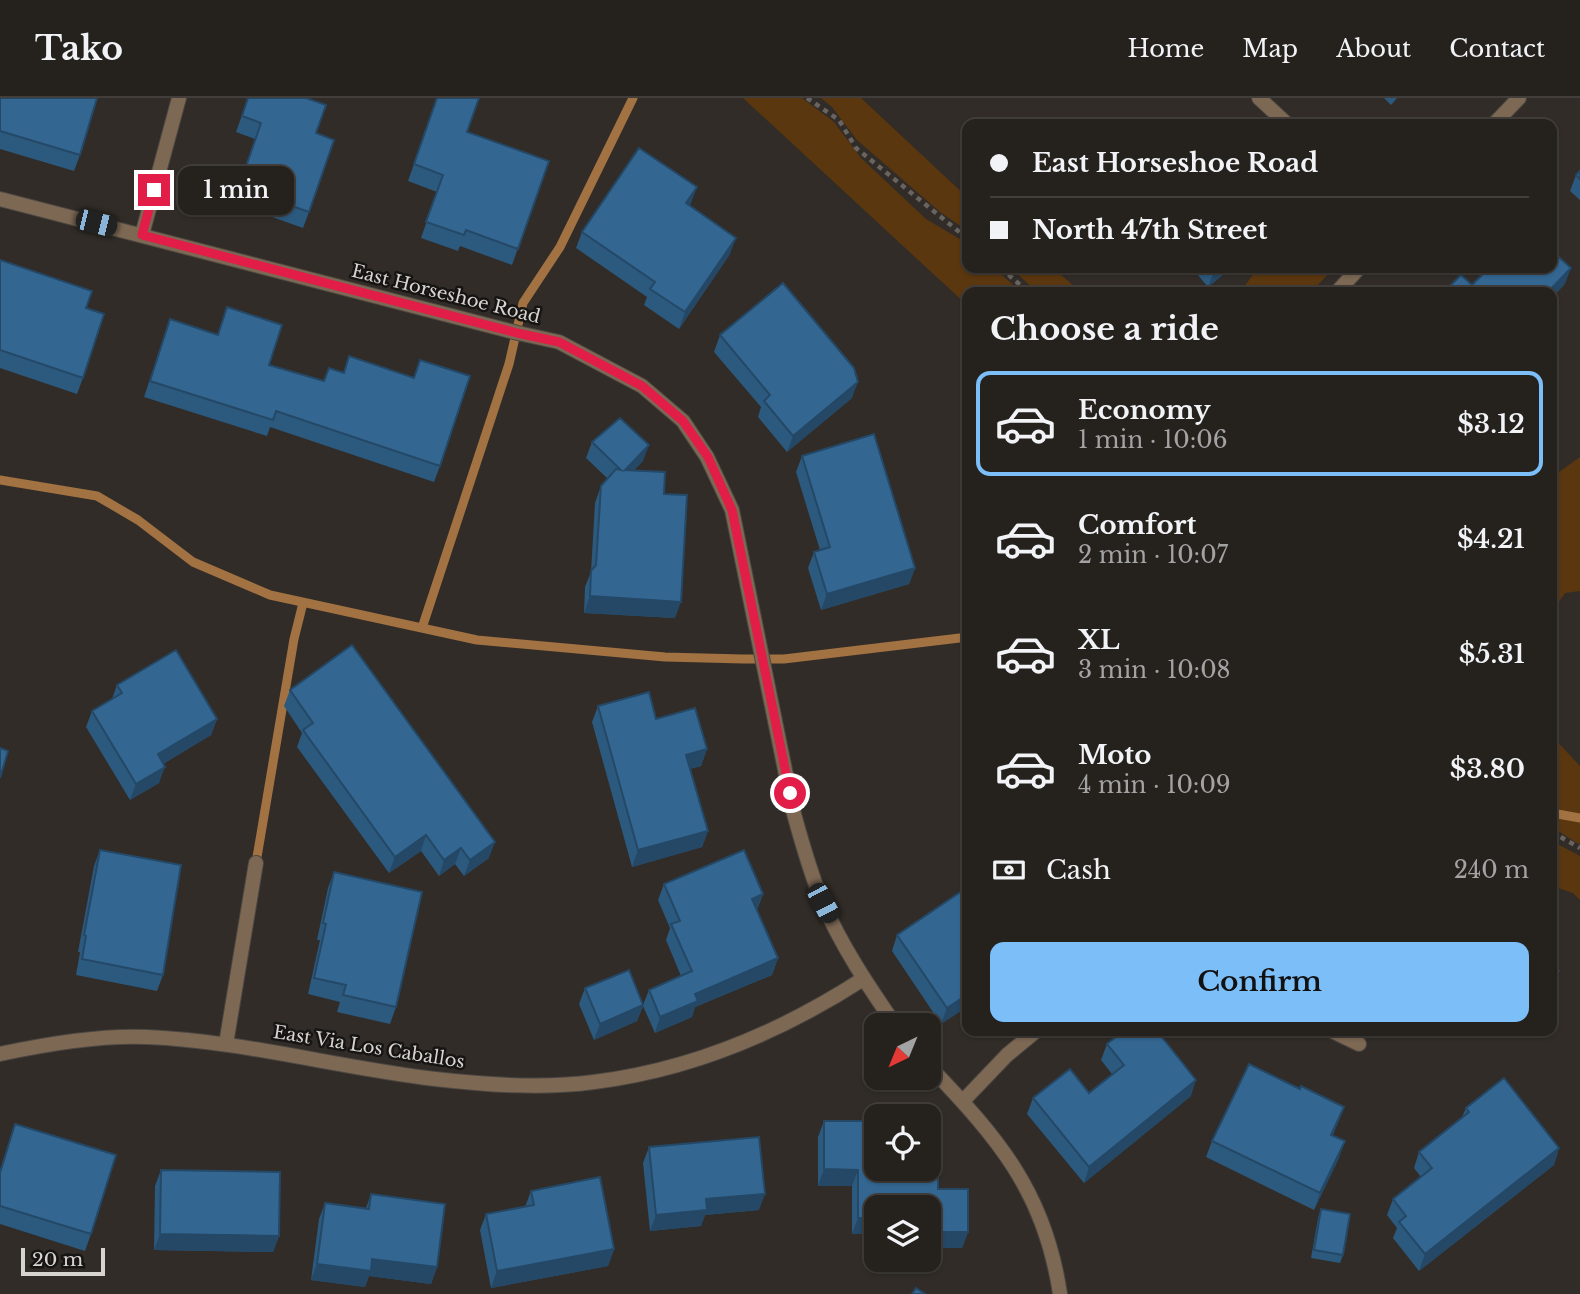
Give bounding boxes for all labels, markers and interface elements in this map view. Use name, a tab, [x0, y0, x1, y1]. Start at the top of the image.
text: Tako	[35, 28, 123, 69]
text: Home	[1128, 34, 1204, 63]
text: Map	[1242, 34, 1298, 63]
text: About	[1336, 34, 1411, 63]
text: Contact	[1449, 34, 1545, 63]
text: East Horseshoe Road	[1032, 147, 1318, 179]
callout: 1 min	[178, 166, 294, 214]
route end	[138, 174, 170, 206]
text: 1 min	[203, 176, 269, 204]
car	[74, 208, 119, 238]
text: North 47th Street	[1032, 214, 1268, 246]
street label: East Horseshoe Road	[349, 260, 543, 328]
text: Choose a ride	[990, 309, 1219, 349]
icon: car	[994, 392, 1057, 455]
text: Economy	[1078, 394, 1211, 426]
text: $3.12	[1457, 408, 1525, 440]
text: 1 min · 10:06	[1078, 426, 1227, 454]
icon: car	[994, 507, 1057, 570]
text: Comfort	[1078, 509, 1196, 541]
text: $4.21	[1457, 523, 1525, 555]
text: 2 min · 10:07	[1078, 541, 1228, 569]
icon: car	[994, 622, 1057, 685]
text: XL	[1078, 624, 1120, 656]
text: $5.31	[1459, 638, 1525, 670]
text: 3 min · 10:08	[1078, 656, 1231, 684]
icon: car	[994, 737, 1057, 800]
text: Moto	[1078, 739, 1151, 771]
text: $3.80	[1450, 753, 1525, 785]
text: 4 min · 10:09	[1078, 771, 1231, 799]
route start	[774, 777, 806, 809]
icon: cash	[990, 851, 1028, 889]
text: Cash	[1046, 854, 1111, 886]
text: 240 m	[1454, 856, 1529, 884]
car	[804, 880, 843, 926]
button: Confirm	[990, 942, 1529, 1022]
north arrow	[864, 1013, 942, 1090]
map controls	[864, 1013, 941, 1272]
street label: East Via Los Caballos	[272, 1021, 466, 1073]
button: locate	[864, 1104, 941, 1181]
button: layers	[864, 1195, 941, 1272]
scale bar	[21, 1245, 105, 1277]
text: 20 m	[32, 1248, 83, 1271]

